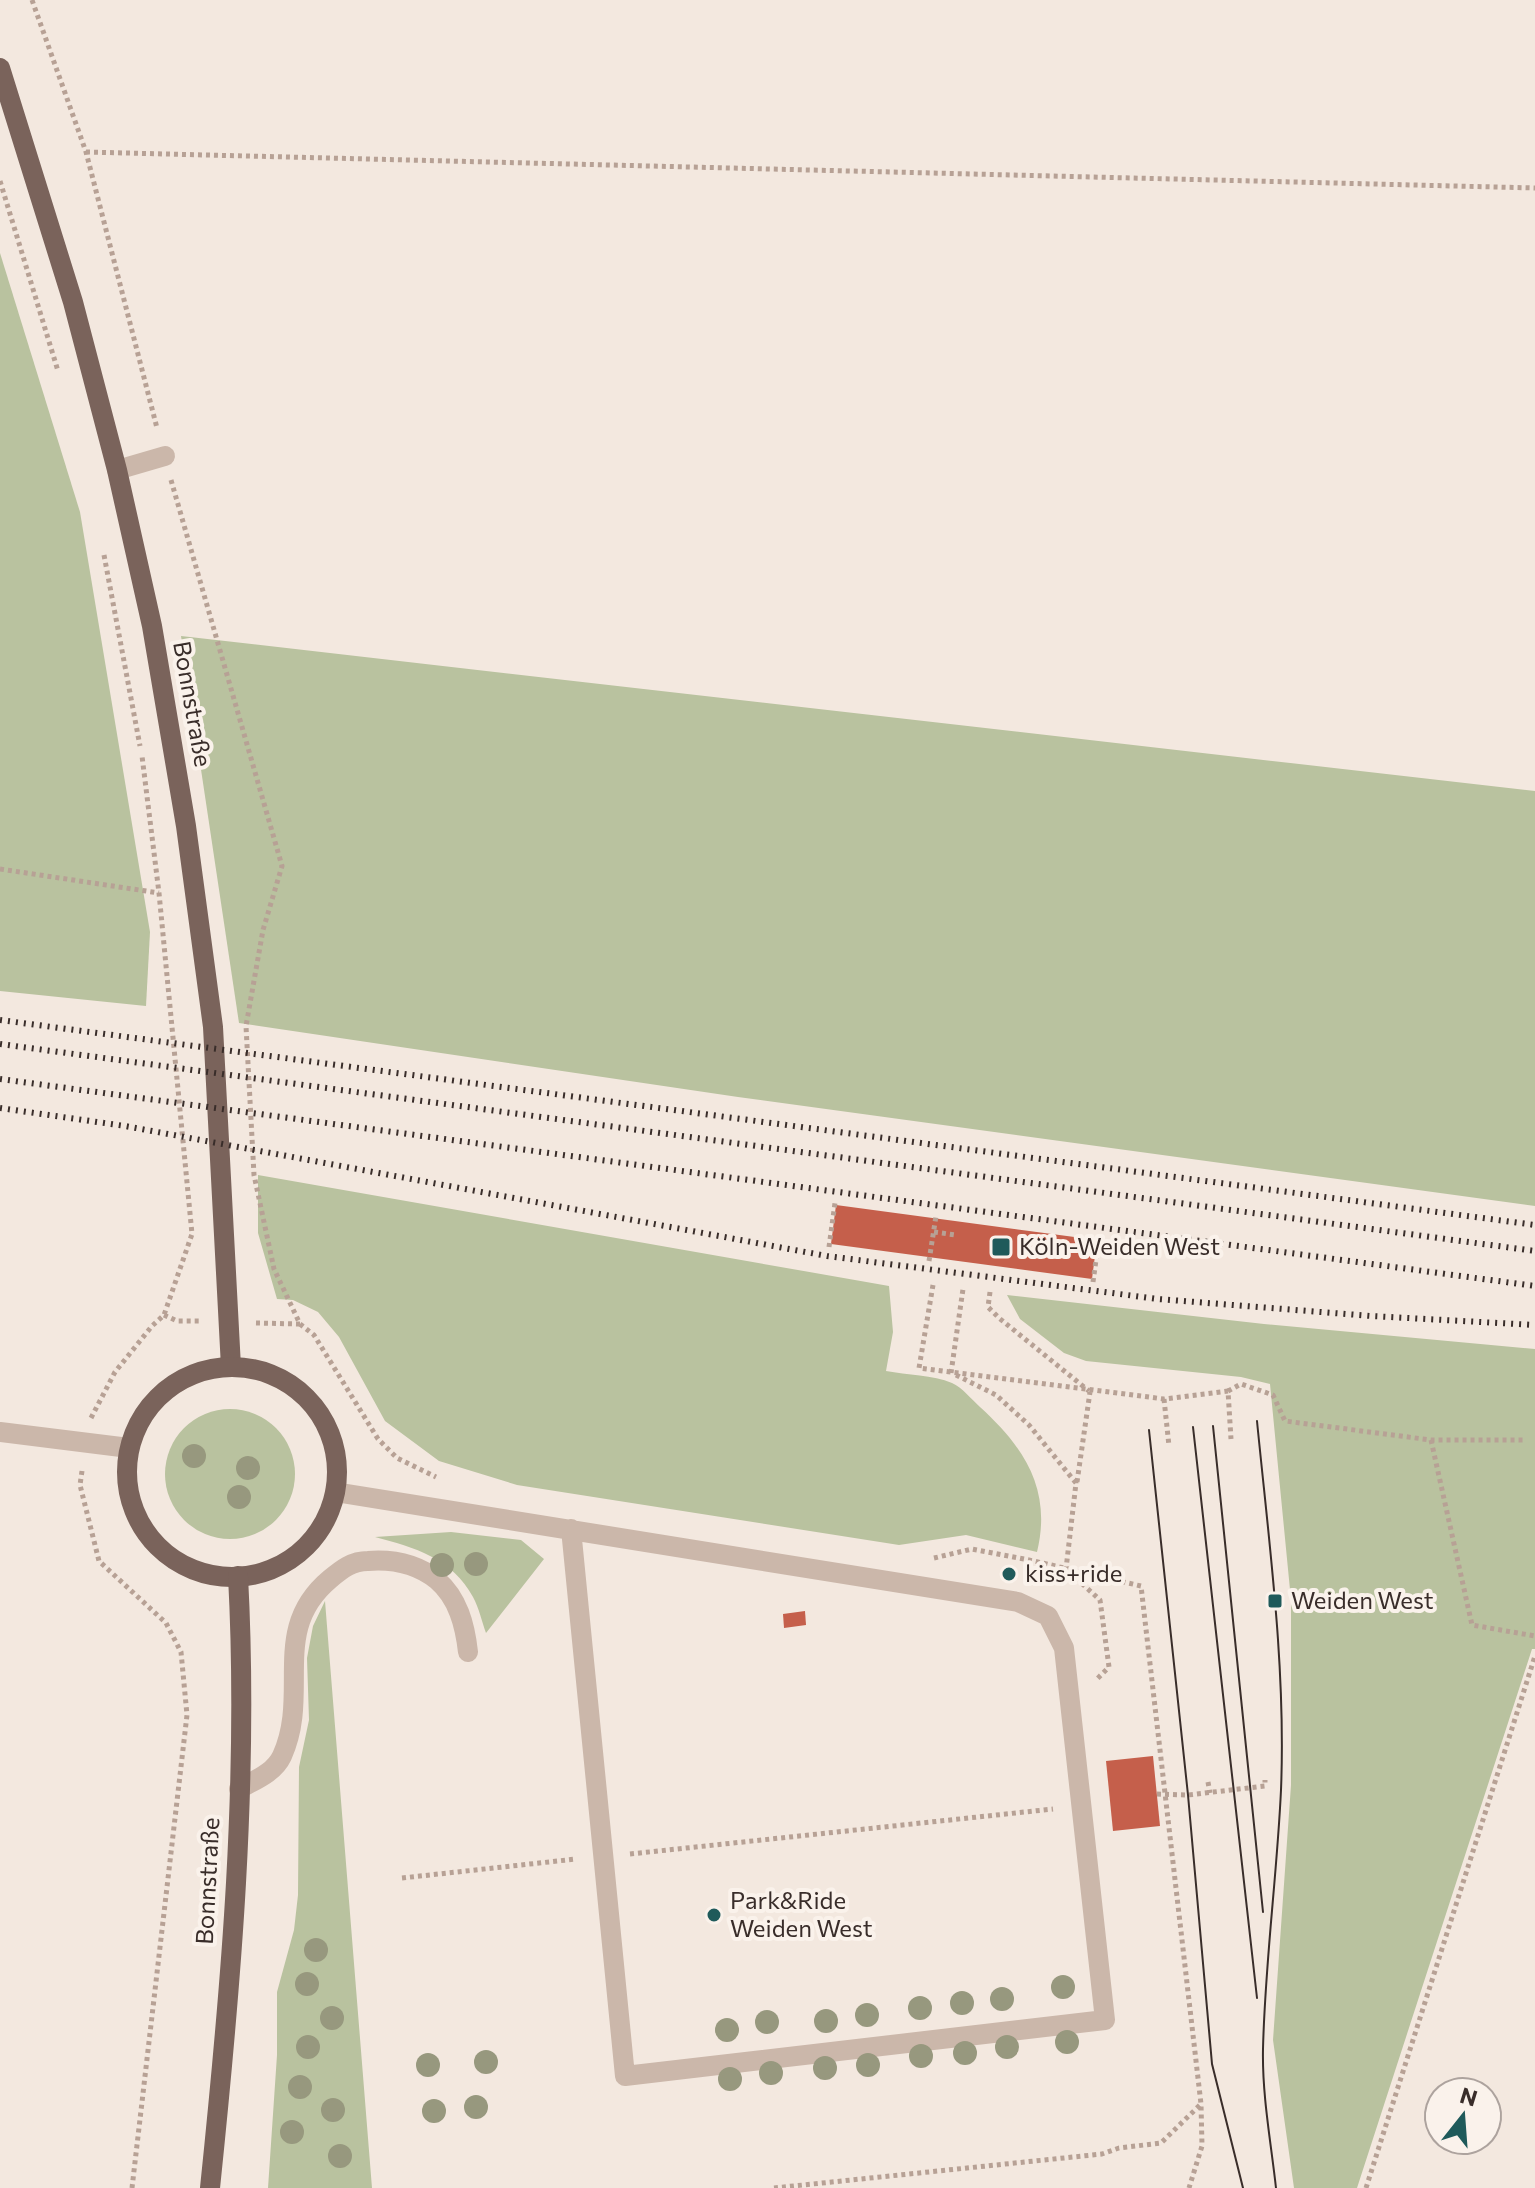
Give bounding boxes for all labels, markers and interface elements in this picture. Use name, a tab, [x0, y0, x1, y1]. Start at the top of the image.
street label: Bonnstraße	[168, 639, 219, 769]
place label: Köln-Weiden West	[1019, 1231, 1220, 1260]
marker: Köln-Weiden West	[990, 1236, 1012, 1258]
place label: kiss+ride	[1025, 1558, 1122, 1587]
marker: kiss+ride	[1000, 1565, 1018, 1583]
place label: Weiden West	[1291, 1585, 1434, 1614]
marker: Weiden West	[1266, 1592, 1284, 1610]
street label: Bonnstraße	[189, 1817, 224, 1945]
place label: Park&Ride Weiden West	[730, 1885, 873, 1942]
marker: Park&Ride Weiden West	[705, 1906, 723, 1924]
north arrow	[1423, 2076, 1503, 2156]
text: N	[1457, 2081, 1481, 2112]

